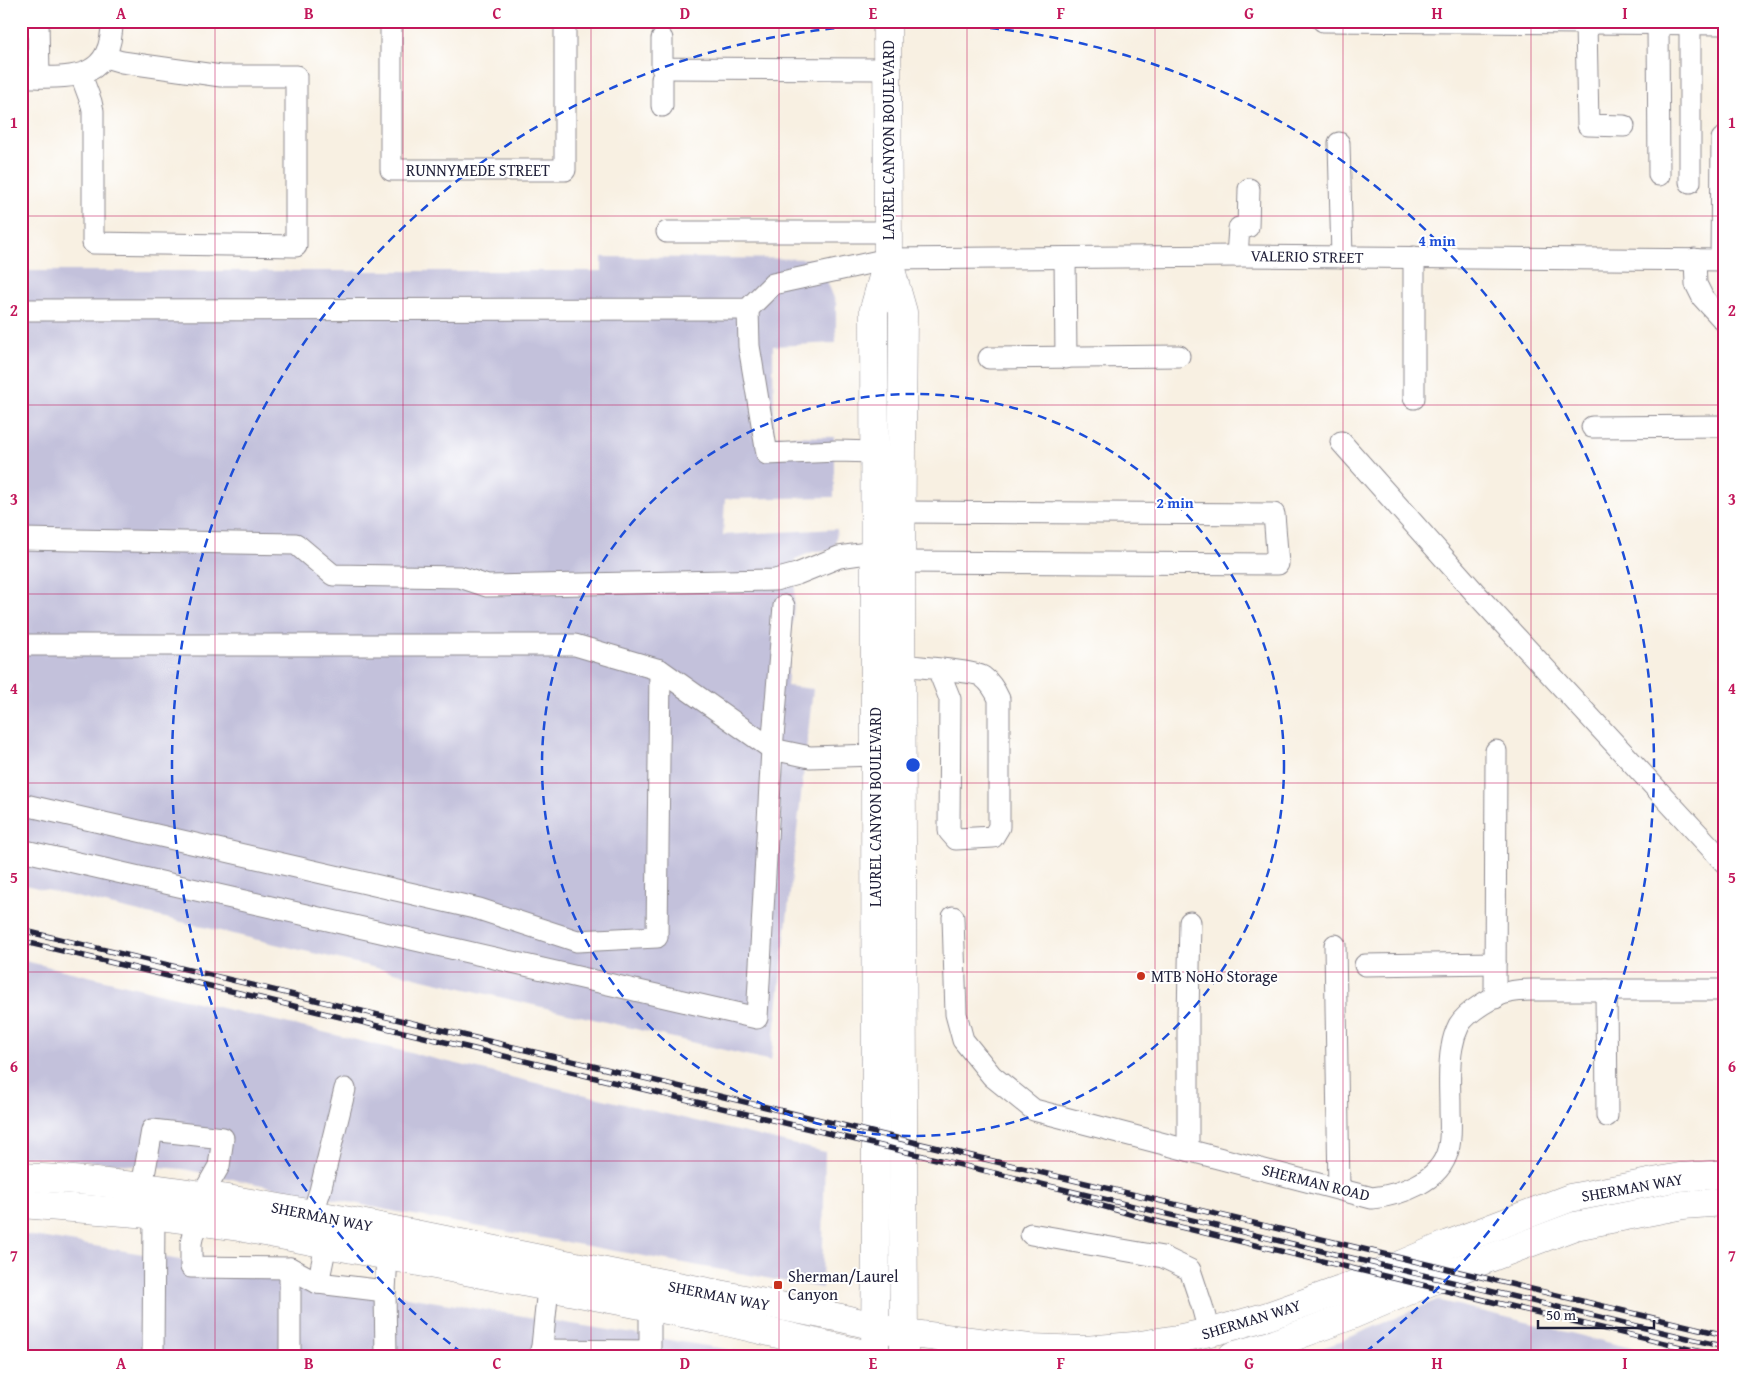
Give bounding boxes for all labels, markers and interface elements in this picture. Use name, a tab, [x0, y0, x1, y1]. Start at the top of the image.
text: A	[116, 1, 127, 25]
text: B	[304, 1, 314, 25]
text: C	[492, 1, 502, 25]
text: D	[680, 1, 690, 25]
text: E	[869, 1, 878, 25]
text: F	[1057, 1, 1065, 25]
text: G	[1244, 1, 1254, 25]
text: H	[1431, 1, 1443, 25]
text: I	[1622, 1, 1628, 25]
street label: LAUREL CANYON BOULEVARD	[876, 40, 900, 240]
text: 1	[10, 110, 18, 134]
text: 1	[1728, 110, 1736, 134]
street label: RUNNYMEDE STREET	[406, 158, 550, 182]
text: 4 min	[1418, 230, 1456, 251]
street label: VALERIO STREET	[1250, 243, 1364, 269]
text: 2	[10, 298, 18, 322]
text: 2	[1728, 298, 1736, 322]
text: 3	[10, 487, 18, 511]
text: 3	[1728, 487, 1736, 511]
text: 2 min	[1156, 492, 1194, 513]
text: 4	[10, 676, 18, 700]
text: 4	[1728, 676, 1736, 700]
street label: LAUREL CANYON BOULEVARD	[863, 707, 887, 907]
centre of rings	[904, 756, 922, 774]
text: 5	[10, 865, 18, 889]
text: 5	[1728, 865, 1736, 889]
place label: MTB NoHo Storage	[1151, 964, 1278, 988]
marker: MTB NoHo Storage	[1135, 970, 1147, 982]
text: 6	[10, 1054, 18, 1078]
text: 6	[1728, 1054, 1736, 1078]
street label: SHERMAN ROAD	[1260, 1157, 1373, 1207]
street label: SHERMAN WAY	[1579, 1166, 1685, 1208]
street label: SHERMAN WAY	[269, 1194, 375, 1238]
text: 7	[10, 1243, 18, 1267]
text: 7	[1728, 1243, 1736, 1267]
place label: Sherman/Laurel Canyon	[788, 1264, 899, 1306]
street label: SHERMAN WAY	[666, 1273, 772, 1317]
marker: Sherman/Laurel Canyon	[772, 1279, 784, 1291]
street label: SHERMAN WAY	[1198, 1292, 1304, 1346]
scale bar	[1538, 1297, 1655, 1329]
text: 50 m	[1546, 1304, 1577, 1325]
text: A	[116, 1351, 127, 1375]
text: B	[304, 1351, 314, 1375]
text: C	[492, 1351, 502, 1375]
text: D	[680, 1351, 690, 1375]
text: E	[869, 1351, 878, 1375]
text: F	[1057, 1351, 1065, 1375]
text: G	[1244, 1351, 1254, 1375]
text: H	[1431, 1351, 1443, 1375]
text: I	[1622, 1351, 1628, 1375]

